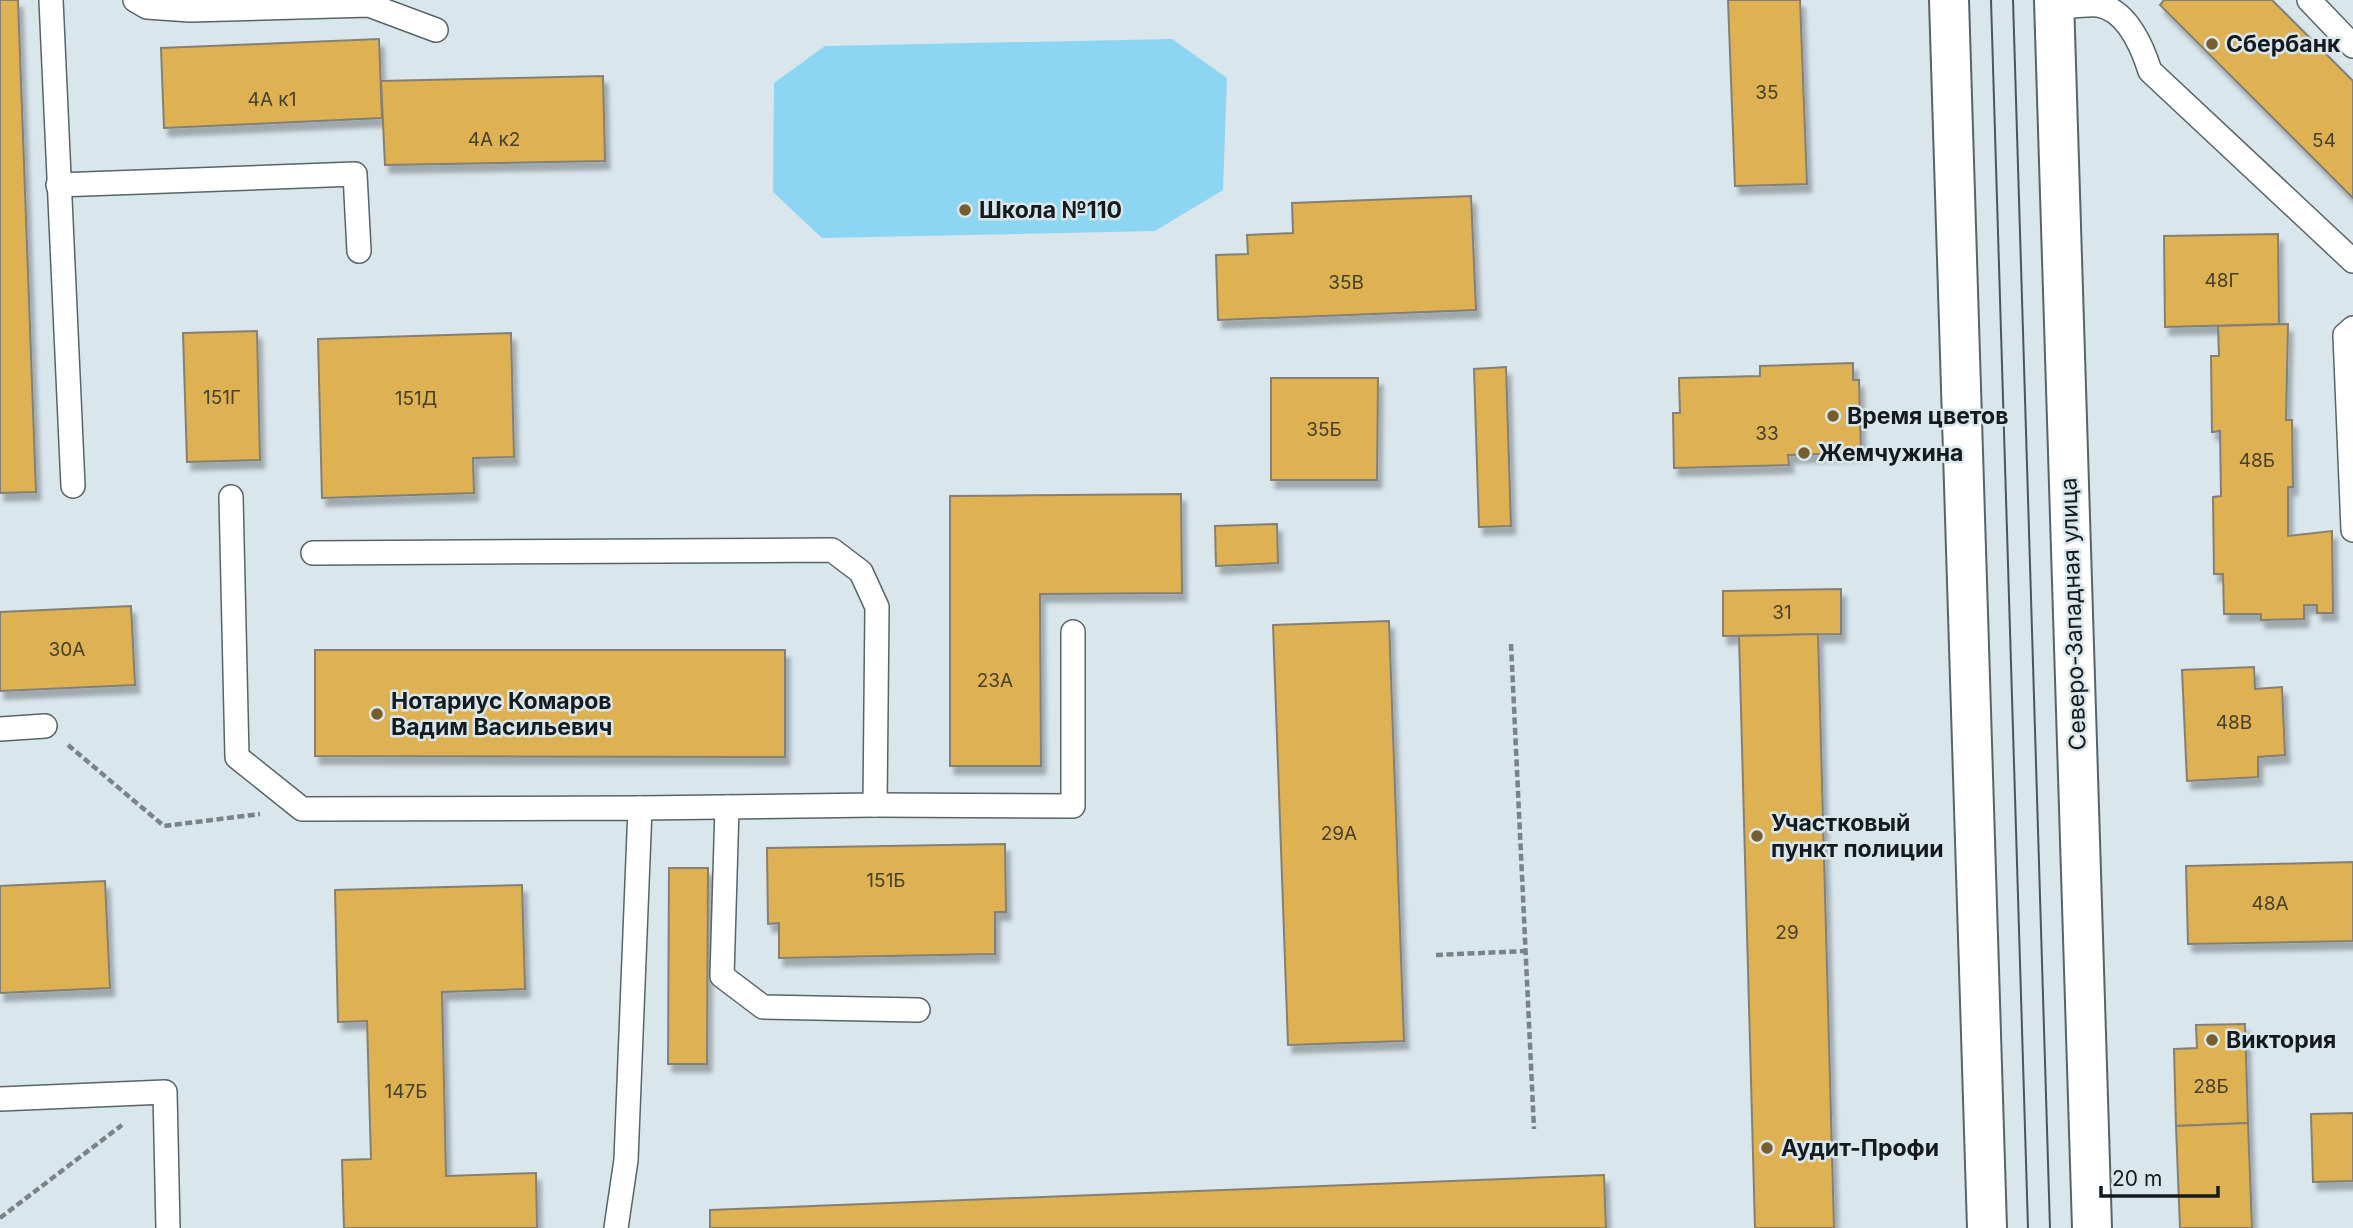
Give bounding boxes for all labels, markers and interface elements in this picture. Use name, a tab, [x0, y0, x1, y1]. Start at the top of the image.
place label: Сбербанк	[2226, 30, 2341, 58]
marker: Сбербанк	[2204, 36, 2220, 52]
house number: 35	[1755, 81, 1779, 104]
house number: 4А к1	[248, 88, 296, 111]
house number: 4А к2	[468, 128, 520, 151]
house number: 54	[2312, 129, 2336, 152]
place label: Школа №110	[979, 196, 1122, 224]
marker: Школа №110	[957, 202, 973, 218]
house number: 48Г	[2204, 269, 2240, 292]
house number: 35В	[1328, 271, 1364, 294]
house number: 151Г	[203, 386, 241, 409]
house number: 151Д	[395, 387, 437, 410]
place label: Время цветов	[1847, 402, 2008, 430]
marker: Время цветов	[1825, 408, 1841, 424]
house number: 35Б	[1306, 418, 1342, 441]
house number: 33	[1755, 422, 1779, 445]
place label: Жемчужина	[1818, 439, 1963, 467]
marker: Жемчужина	[1796, 445, 1812, 461]
house number: 48Б	[2239, 449, 2275, 472]
street label: Северо-Западная улица	[2054, 477, 2092, 751]
house number: 31	[1772, 601, 1792, 624]
house number: 30А	[49, 638, 85, 661]
house number: 23А	[977, 669, 1013, 692]
place label: Нотариус Комаров Вадим Васильевич	[391, 687, 612, 741]
marker: Нотариус Комаров Вадим Васильевич	[369, 706, 385, 722]
house number: 48В	[2216, 711, 2252, 734]
place label: Участковый пункт полиции	[1771, 809, 1944, 863]
house number: 29А	[1321, 822, 1357, 845]
marker: Участковый пункт полиции	[1749, 828, 1765, 844]
house number: 151Б	[866, 869, 906, 892]
house number: 48А	[2251, 892, 2289, 915]
house number: 29	[1775, 921, 1799, 944]
place label: Виктория	[2226, 1026, 2336, 1054]
marker: Виктория	[2204, 1032, 2220, 1048]
house number: 28Б	[2193, 1075, 2229, 1098]
house number: 147Б	[384, 1080, 428, 1103]
place label: Аудит-Профи	[1781, 1134, 1939, 1162]
marker: Аудит-Профи	[1759, 1140, 1775, 1156]
scale bar	[2101, 1154, 2218, 1198]
text: 20 m	[2112, 1166, 2162, 1191]

